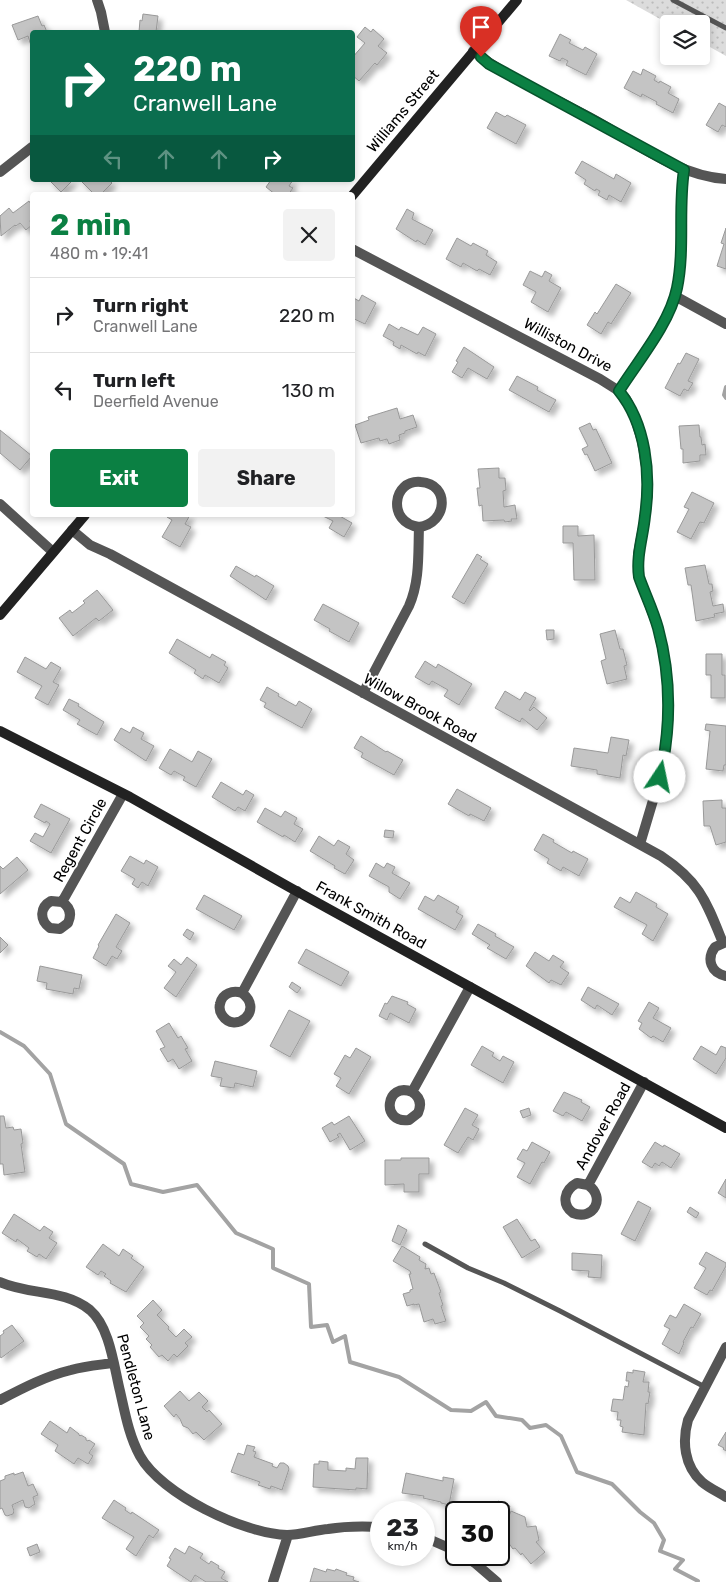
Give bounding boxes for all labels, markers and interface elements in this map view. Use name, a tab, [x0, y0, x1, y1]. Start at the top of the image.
pin	[460, 6, 502, 57]
icon: arrive	[467, 13, 495, 41]
map controls	[660, 15, 710, 65]
button: layers	[660, 15, 710, 65]
text: 220 m	[133, 48, 242, 90]
icon: right	[50, 50, 115, 115]
street label: Williams Street	[363, 66, 443, 156]
text: Cranwell Lane	[133, 90, 277, 117]
icon: left	[99, 145, 127, 173]
icon: ahead	[152, 145, 180, 173]
icon: ahead	[205, 145, 233, 173]
icon: right	[258, 145, 286, 173]
text: 2 min	[50, 207, 131, 243]
button: close	[283, 209, 335, 261]
text: 480 m · 19:41	[50, 244, 148, 263]
text: Turn right	[93, 294, 188, 317]
icon: right	[50, 301, 78, 329]
text: 220 m	[279, 304, 335, 327]
street label: Williston Drive	[521, 314, 615, 376]
text: Cranwell Lane	[93, 317, 198, 336]
text: Turn left	[93, 369, 175, 392]
icon: left	[50, 376, 78, 404]
text: 130 m	[282, 379, 335, 402]
text: Deerfield Avenue	[93, 392, 219, 411]
button: Exit	[50, 449, 188, 507]
button: Share	[198, 449, 335, 507]
street label: Willow Brook Road	[360, 670, 480, 746]
position arrow	[633, 750, 685, 802]
street label: Regent Circle	[49, 795, 111, 885]
street label: Frank Smith Road	[313, 877, 429, 953]
street label: Andover Road	[572, 1079, 634, 1173]
street label: Pendleton Lane	[113, 1332, 159, 1442]
speed limit sign: 30	[445, 1501, 510, 1566]
text: 23	[386, 1513, 419, 1542]
text: km/h	[388, 1539, 417, 1553]

